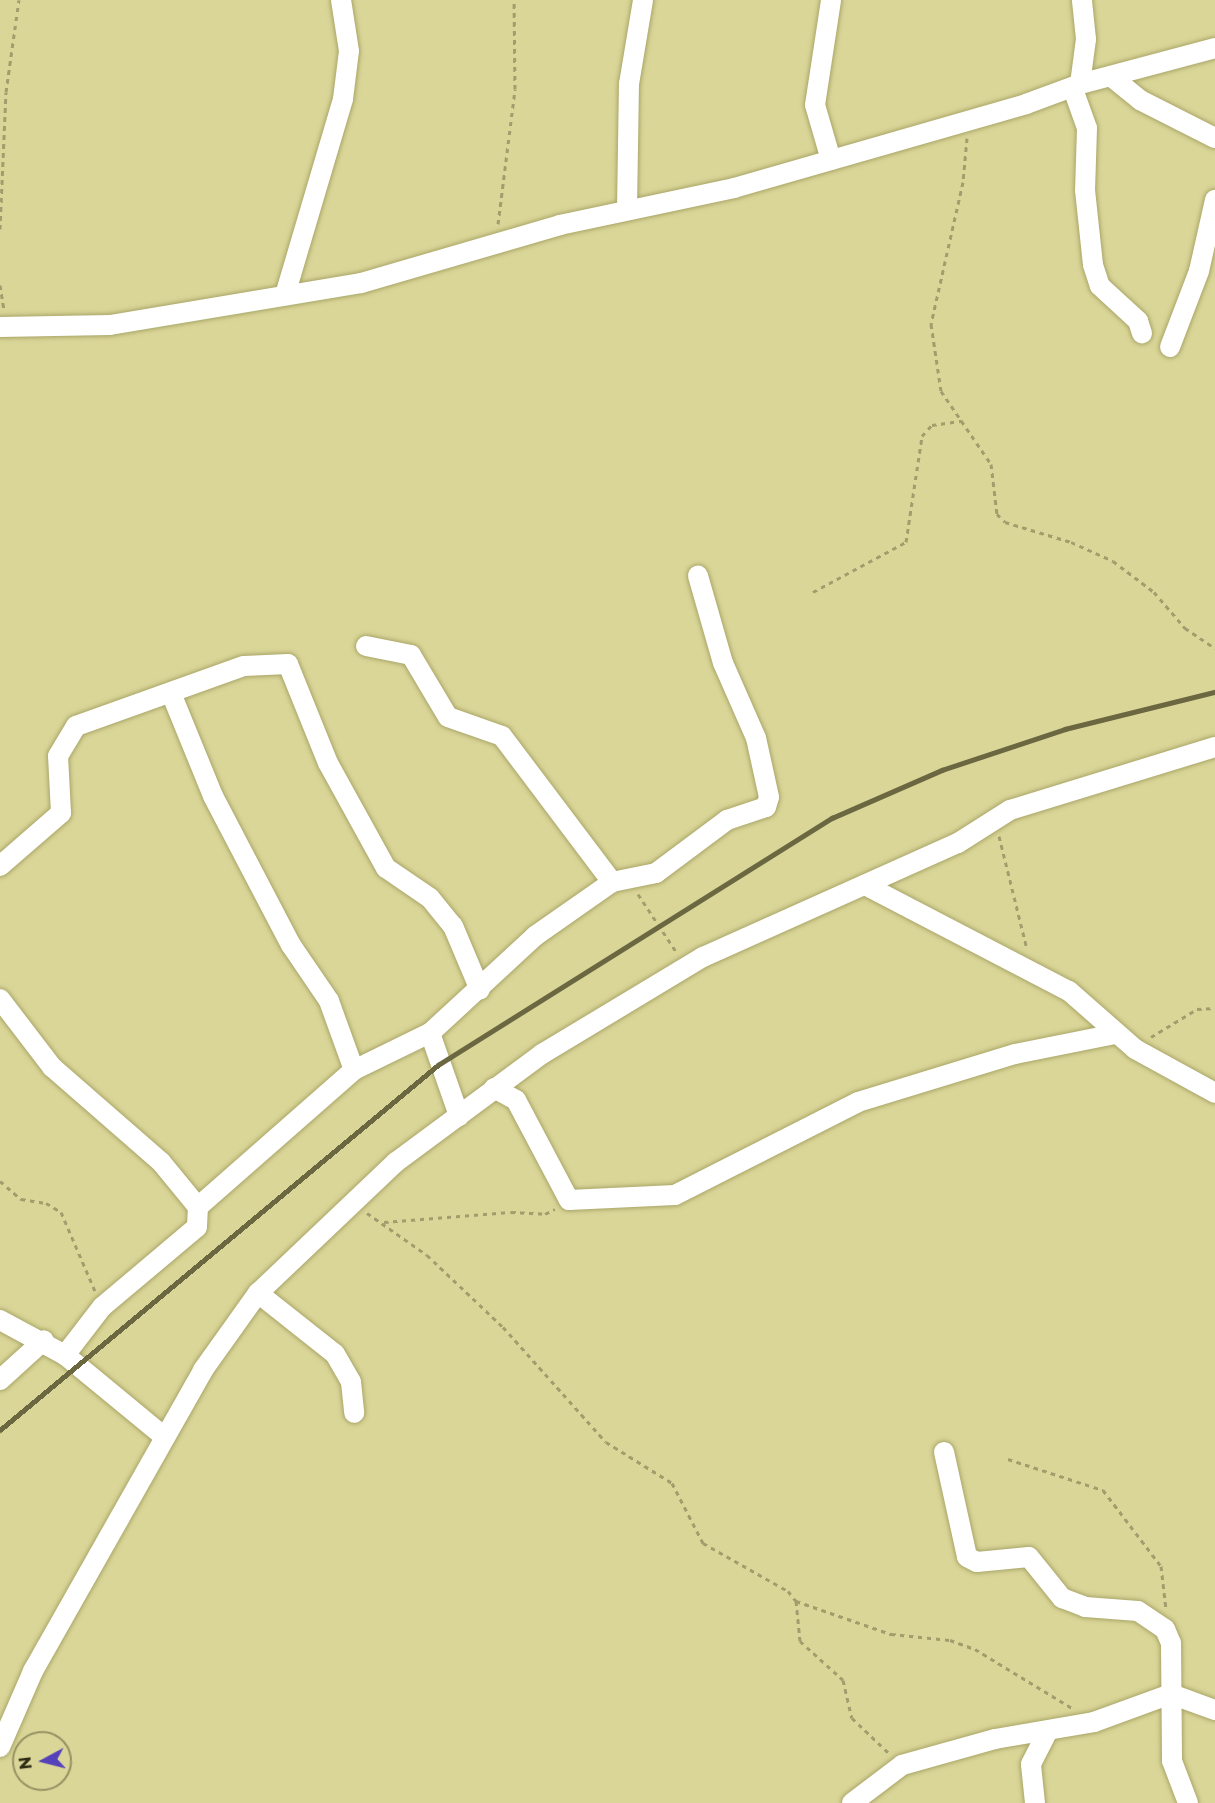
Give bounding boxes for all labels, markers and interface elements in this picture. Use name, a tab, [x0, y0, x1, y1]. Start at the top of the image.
north arrow	[12, 1731, 72, 1791]
text: N	[15, 1755, 36, 1771]

